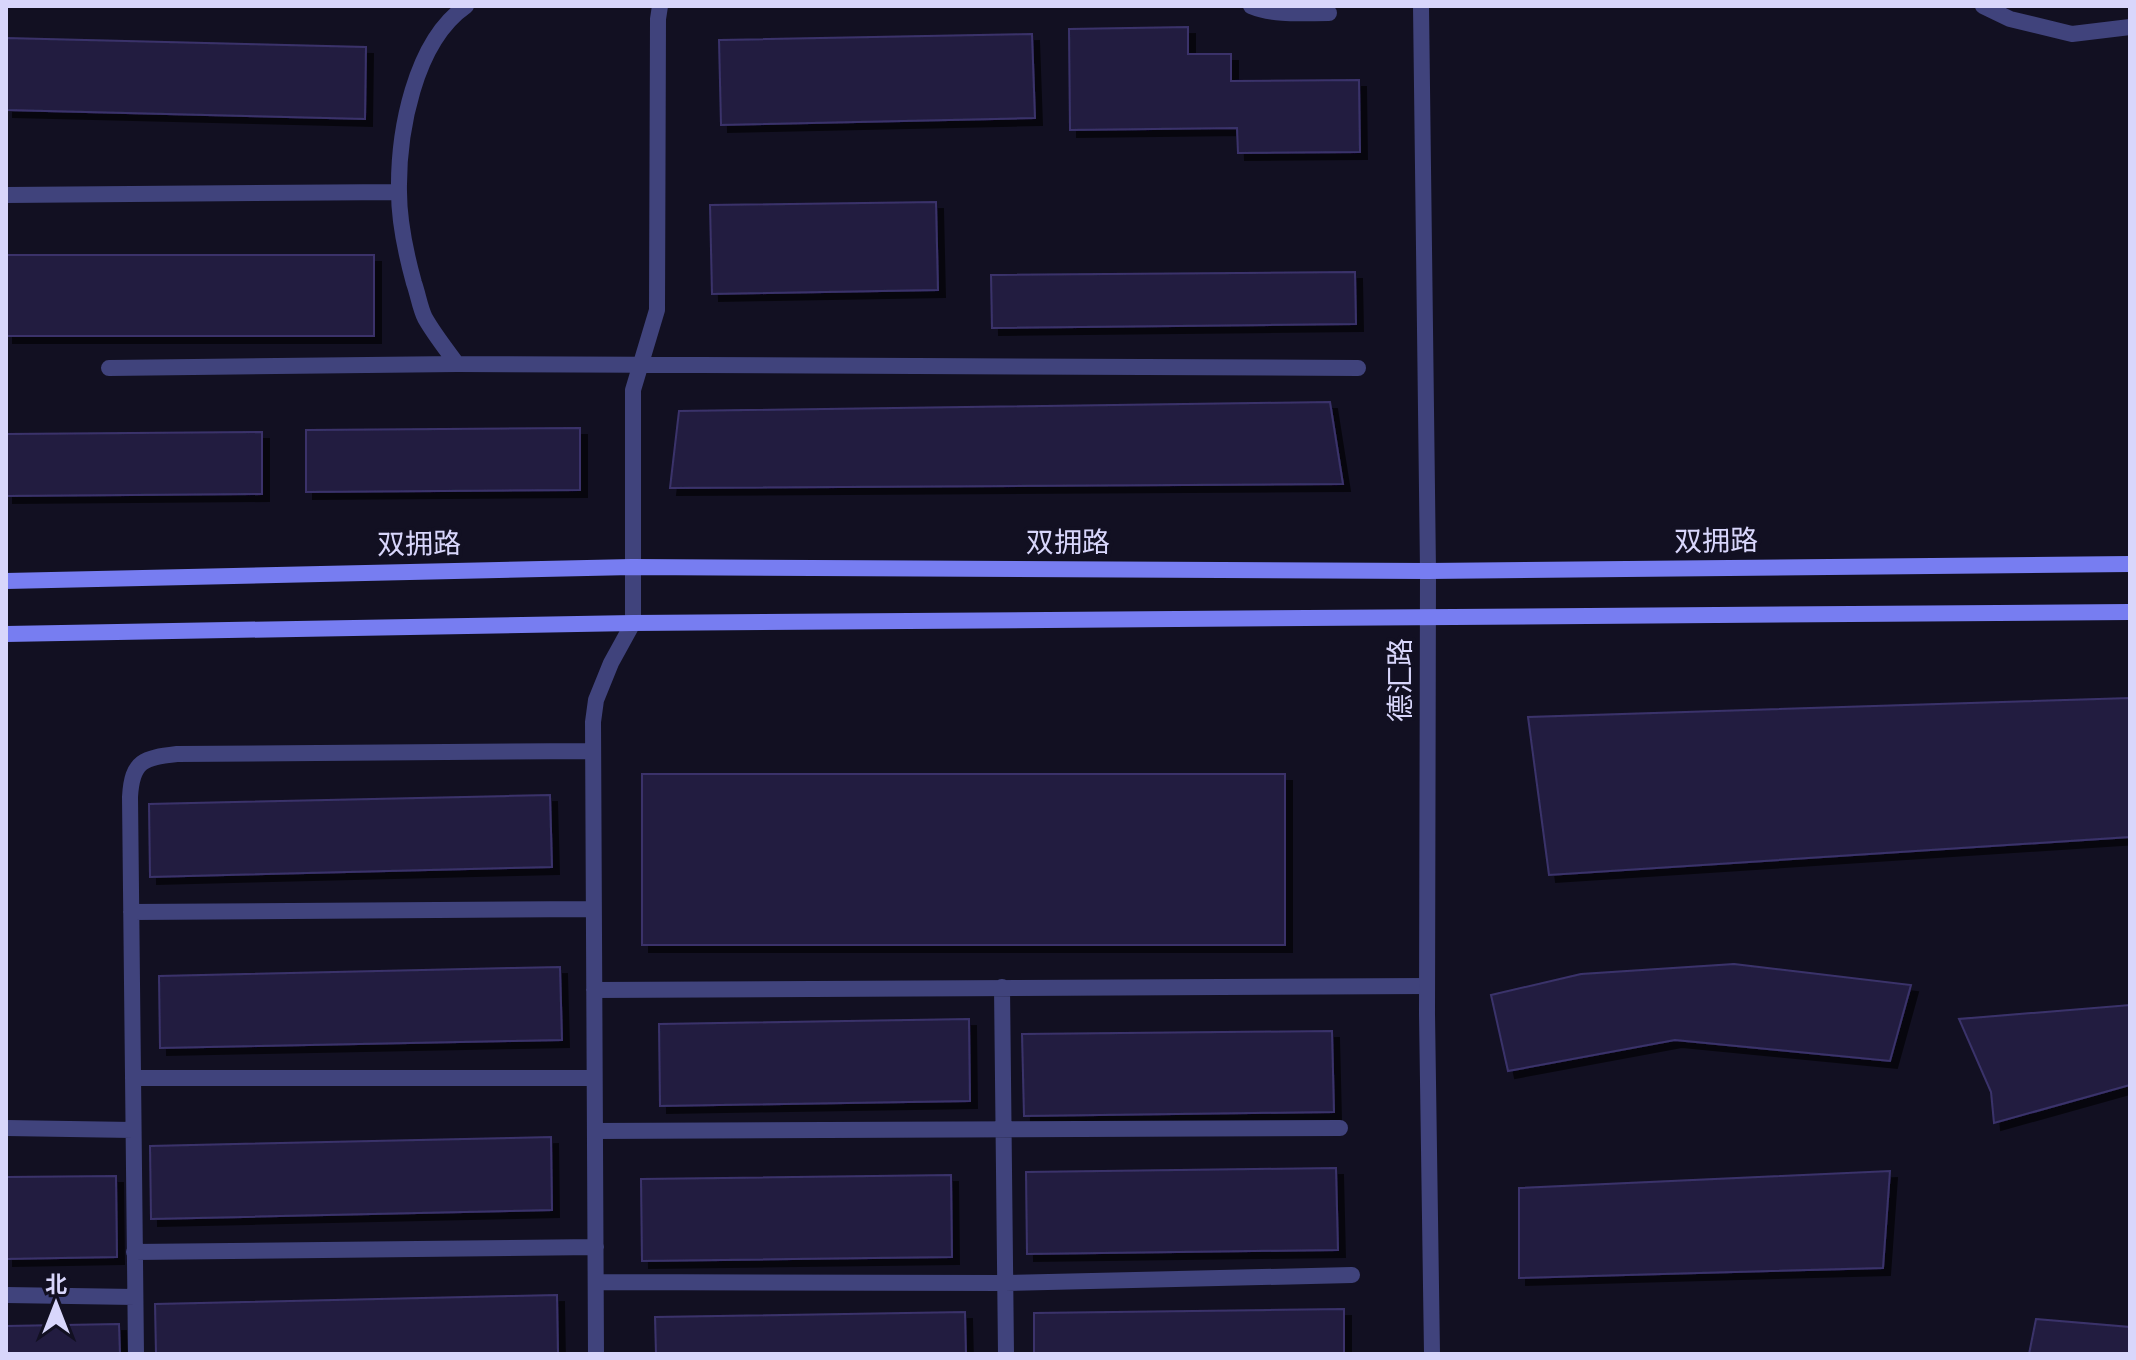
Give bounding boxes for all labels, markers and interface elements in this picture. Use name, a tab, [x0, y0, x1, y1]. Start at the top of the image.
street label: 双拥路	[1674, 525, 1758, 559]
street label: 双拥路	[1026, 527, 1110, 560]
street label: 双拥路	[377, 528, 461, 562]
street label: 德汇路	[1385, 638, 1418, 722]
north arrow	[16, 1264, 96, 1344]
text: 北	[45, 1272, 67, 1299]

